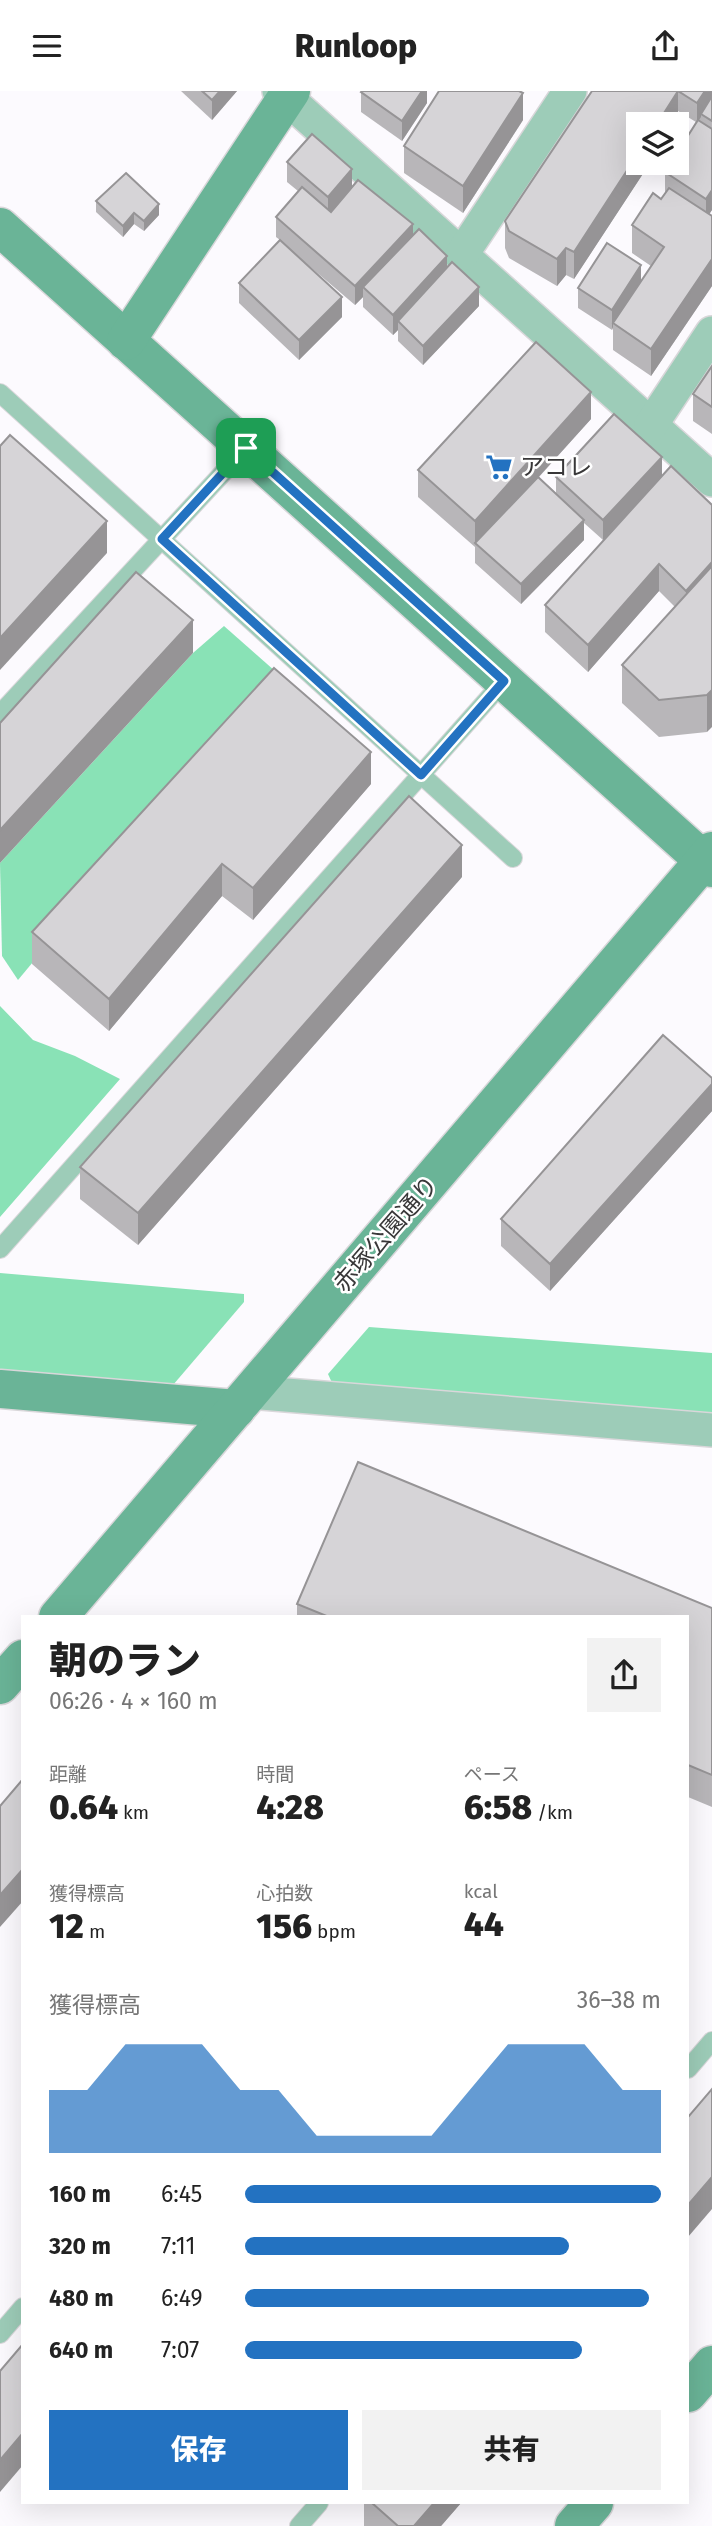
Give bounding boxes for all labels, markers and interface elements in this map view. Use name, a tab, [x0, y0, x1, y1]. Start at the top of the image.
icon: menu	[28, 27, 66, 65]
text: Runloop	[295, 27, 417, 65]
icon: share	[646, 27, 684, 65]
map controls	[626, 112, 689, 175]
button: layers	[626, 112, 689, 175]
pin	[216, 418, 276, 478]
icon: arrive	[227, 429, 265, 467]
supermarket icon: アコレ	[484, 452, 514, 482]
place label: アコレ	[520, 453, 592, 481]
street label: 赤塚公園通り	[328, 1170, 444, 1298]
text: 朝のラン	[49, 1638, 201, 1684]
button: share	[587, 1638, 661, 1712]
text: 06:26 · 4 × 160 m	[49, 1687, 218, 1715]
text: 距離	[49, 1763, 87, 1786]
text: 時間	[256, 1763, 294, 1786]
text: ペース	[464, 1763, 520, 1786]
text: 0.64	[49, 1786, 118, 1828]
text: 4:28	[256, 1786, 324, 1828]
text: 6:58	[464, 1786, 532, 1828]
text: km	[118, 1801, 149, 1824]
text: /km	[532, 1801, 573, 1824]
text: kcal	[464, 1880, 498, 1903]
text: 獲得標高	[49, 1882, 125, 1905]
text: 心拍数	[256, 1882, 313, 1905]
text: 44	[464, 1903, 504, 1945]
text: 12	[49, 1905, 84, 1947]
text: 156	[256, 1905, 312, 1947]
text: m	[84, 1920, 105, 1943]
text: bpm	[312, 1920, 356, 1943]
text: 36–38 m	[577, 1986, 661, 2014]
text: 獲得標高	[49, 1991, 141, 2019]
text: 160 m	[49, 2180, 111, 2208]
text: 6:45	[161, 2180, 202, 2208]
text: 320 m	[49, 2232, 111, 2260]
text: 7:11	[161, 2232, 195, 2260]
text: 480 m	[49, 2284, 114, 2312]
text: 6:49	[161, 2284, 203, 2312]
text: 640 m	[49, 2336, 113, 2364]
text: 7:07	[161, 2336, 199, 2364]
button: 保存	[49, 2410, 348, 2490]
button: 共有	[362, 2410, 661, 2490]

